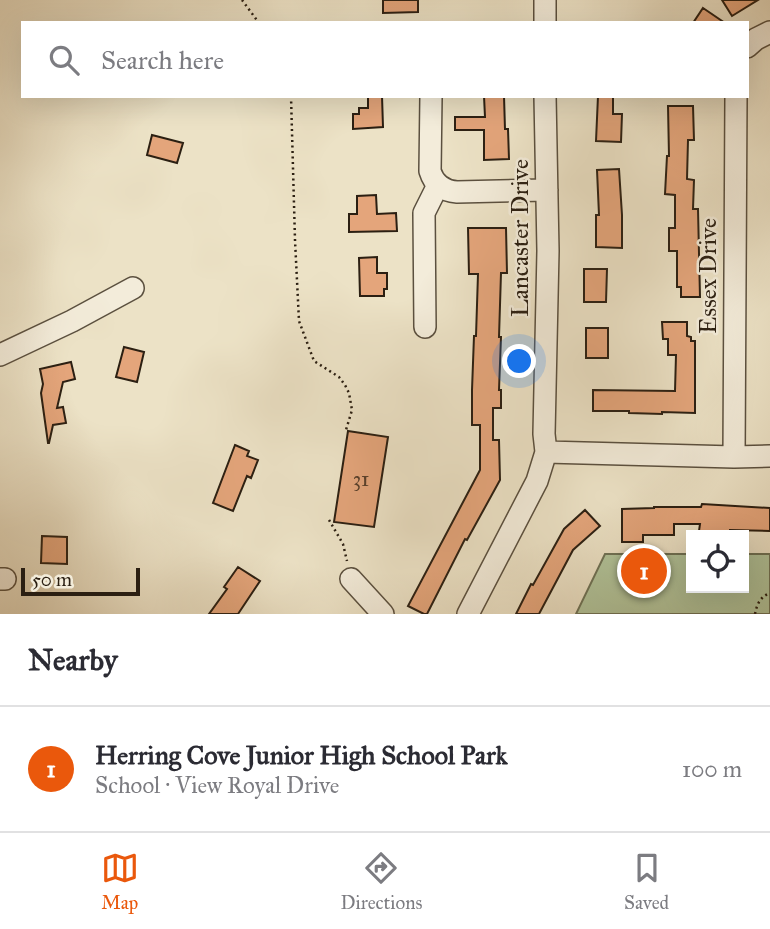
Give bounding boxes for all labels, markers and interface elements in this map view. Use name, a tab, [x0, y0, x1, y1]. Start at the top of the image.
search box	[21, 21, 749, 98]
icon: search	[45, 41, 83, 79]
text: Search here	[101, 44, 224, 76]
street label: Lancaster Drive	[505, 159, 535, 317]
street label: Essex Drive	[693, 218, 723, 334]
your location	[502, 344, 536, 378]
house number: 31	[353, 466, 369, 492]
map controls	[686, 530, 749, 593]
button: locate	[686, 530, 749, 593]
pin: 1	[621, 545, 667, 597]
scale bar	[21, 565, 140, 597]
text: 50 m	[32, 568, 72, 591]
text: Nearby	[28, 642, 118, 678]
text: Herring Cove Junior High School Park	[95, 739, 508, 771]
text: 1	[46, 755, 56, 783]
text: 100 m	[682, 755, 742, 783]
text: School · View Royal Drive	[95, 771, 339, 799]
tab: Map	[101, 849, 139, 914]
tab: Directions	[340, 849, 422, 914]
tab: Saved	[624, 849, 669, 914]

